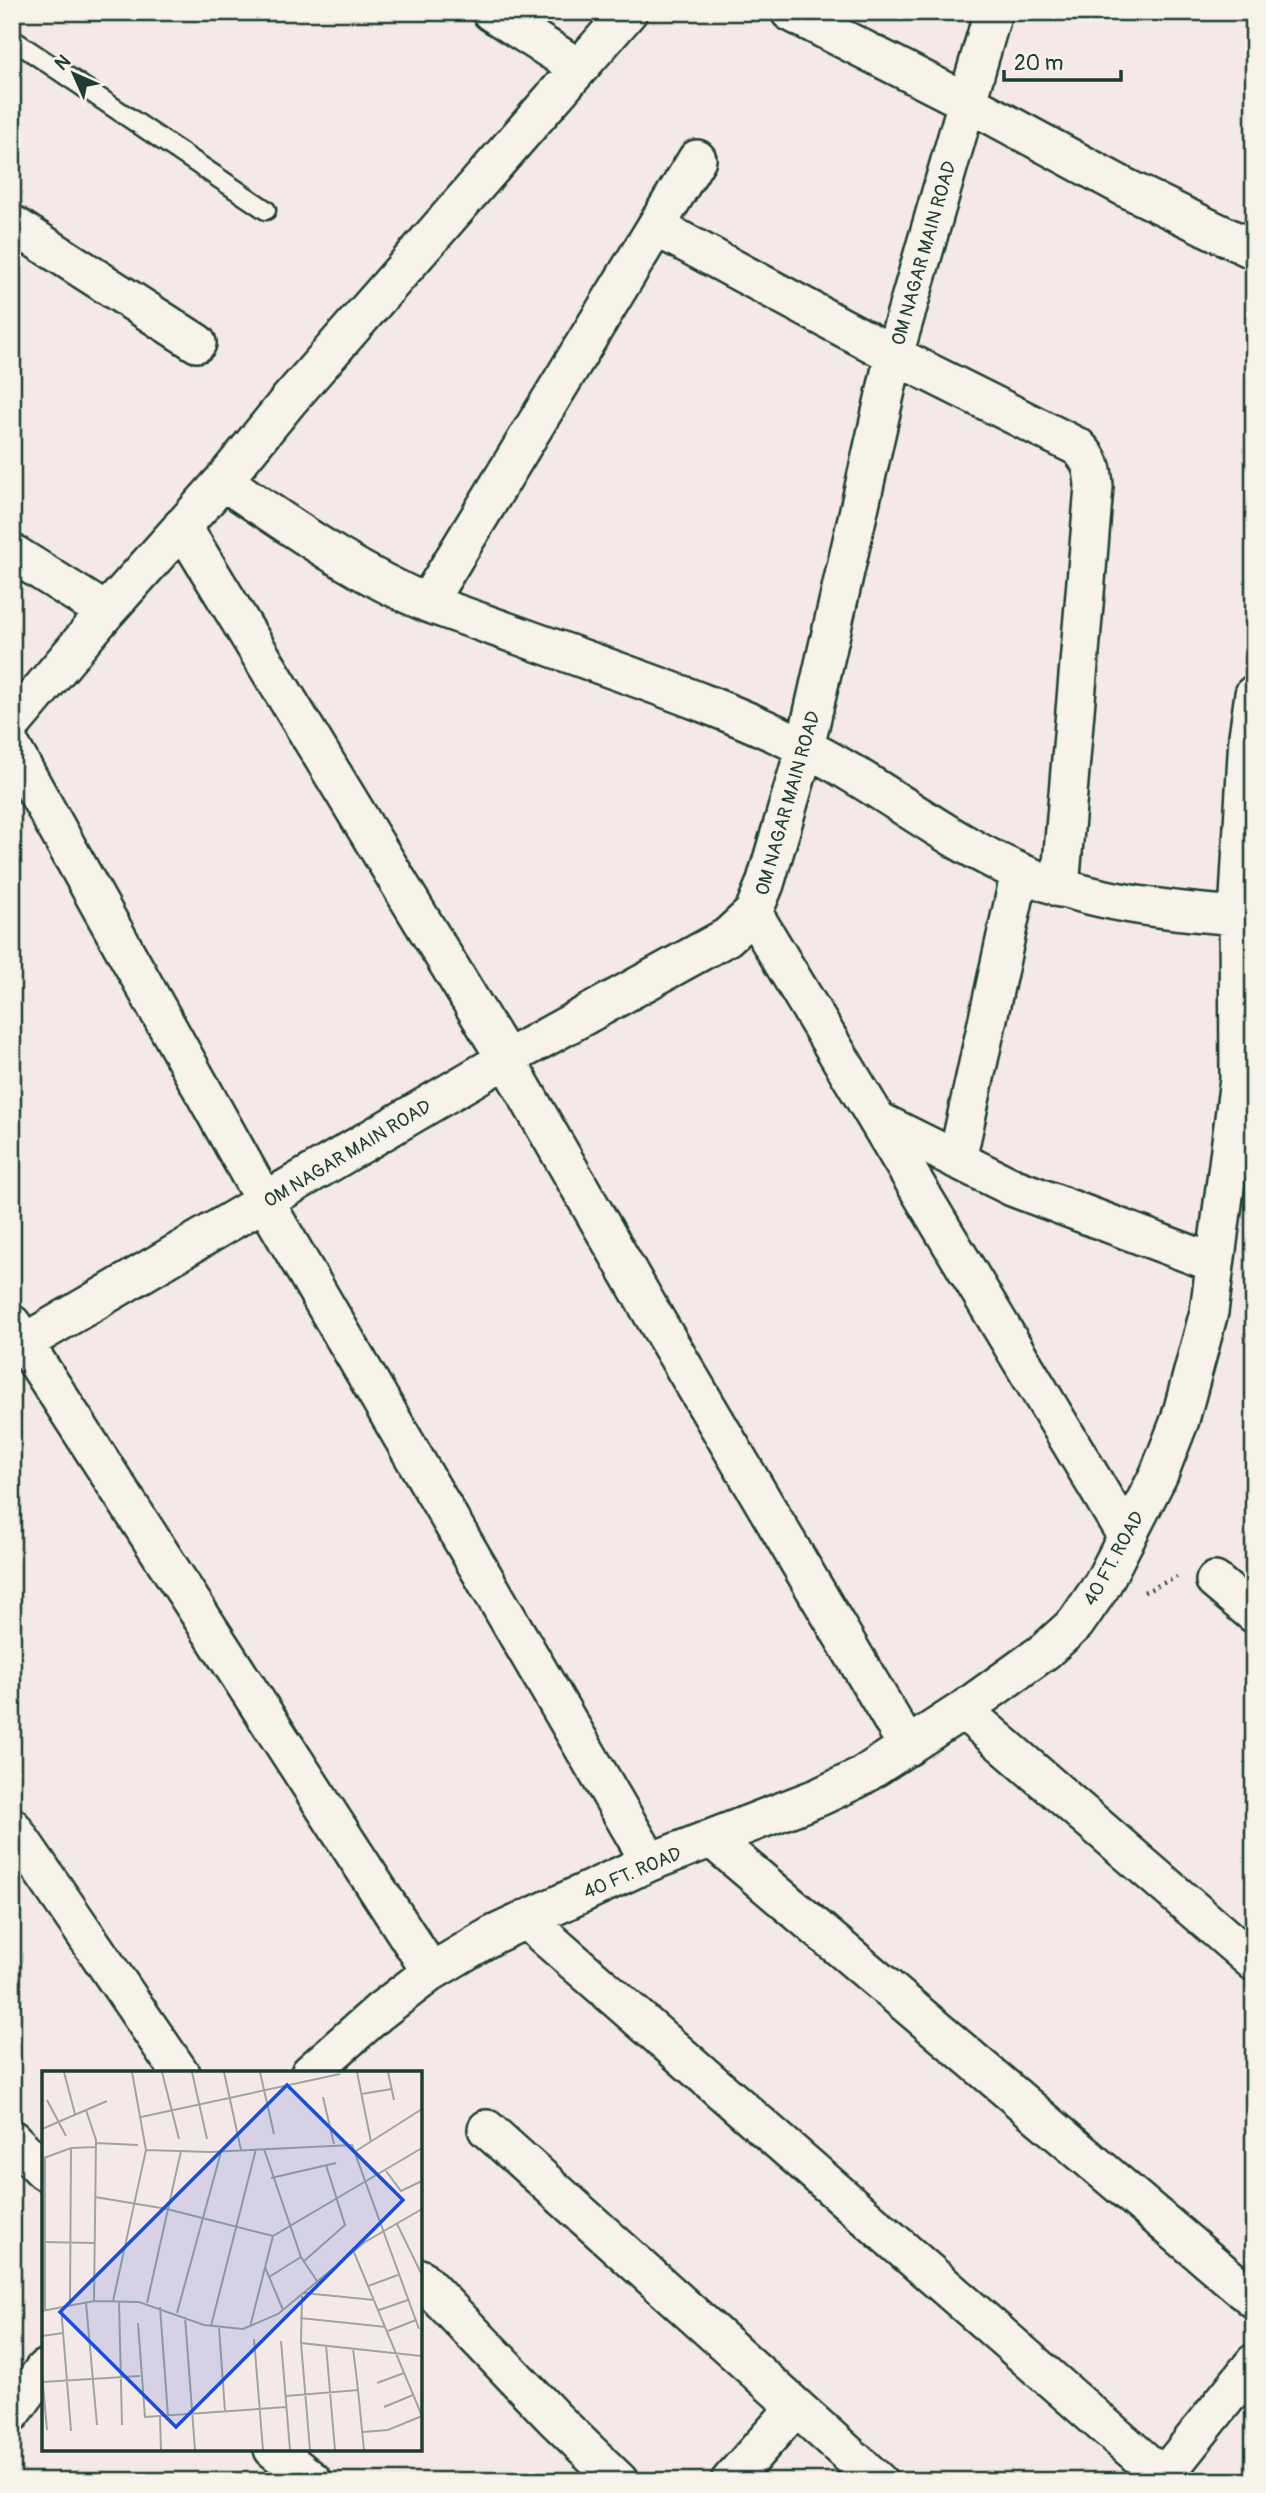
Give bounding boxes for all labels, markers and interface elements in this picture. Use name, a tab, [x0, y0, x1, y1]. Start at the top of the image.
north arrow	[38, 38, 108, 108]
scale bar	[1004, 38, 1121, 82]
text: N	[50, 50, 76, 76]
text: 20 m	[1014, 50, 1063, 77]
street label: OM NAGAR MAIN ROAD	[886, 158, 962, 348]
street label: OM NAGAR MAIN ROAD	[750, 708, 826, 898]
street label: OM NAGAR MAIN ROAD	[260, 1094, 436, 1213]
street label: 40 FT. ROAD	[1078, 1507, 1150, 1610]
street label: 40 FT. ROAD	[580, 1841, 685, 1904]
inset map	[42, 2071, 422, 2451]

